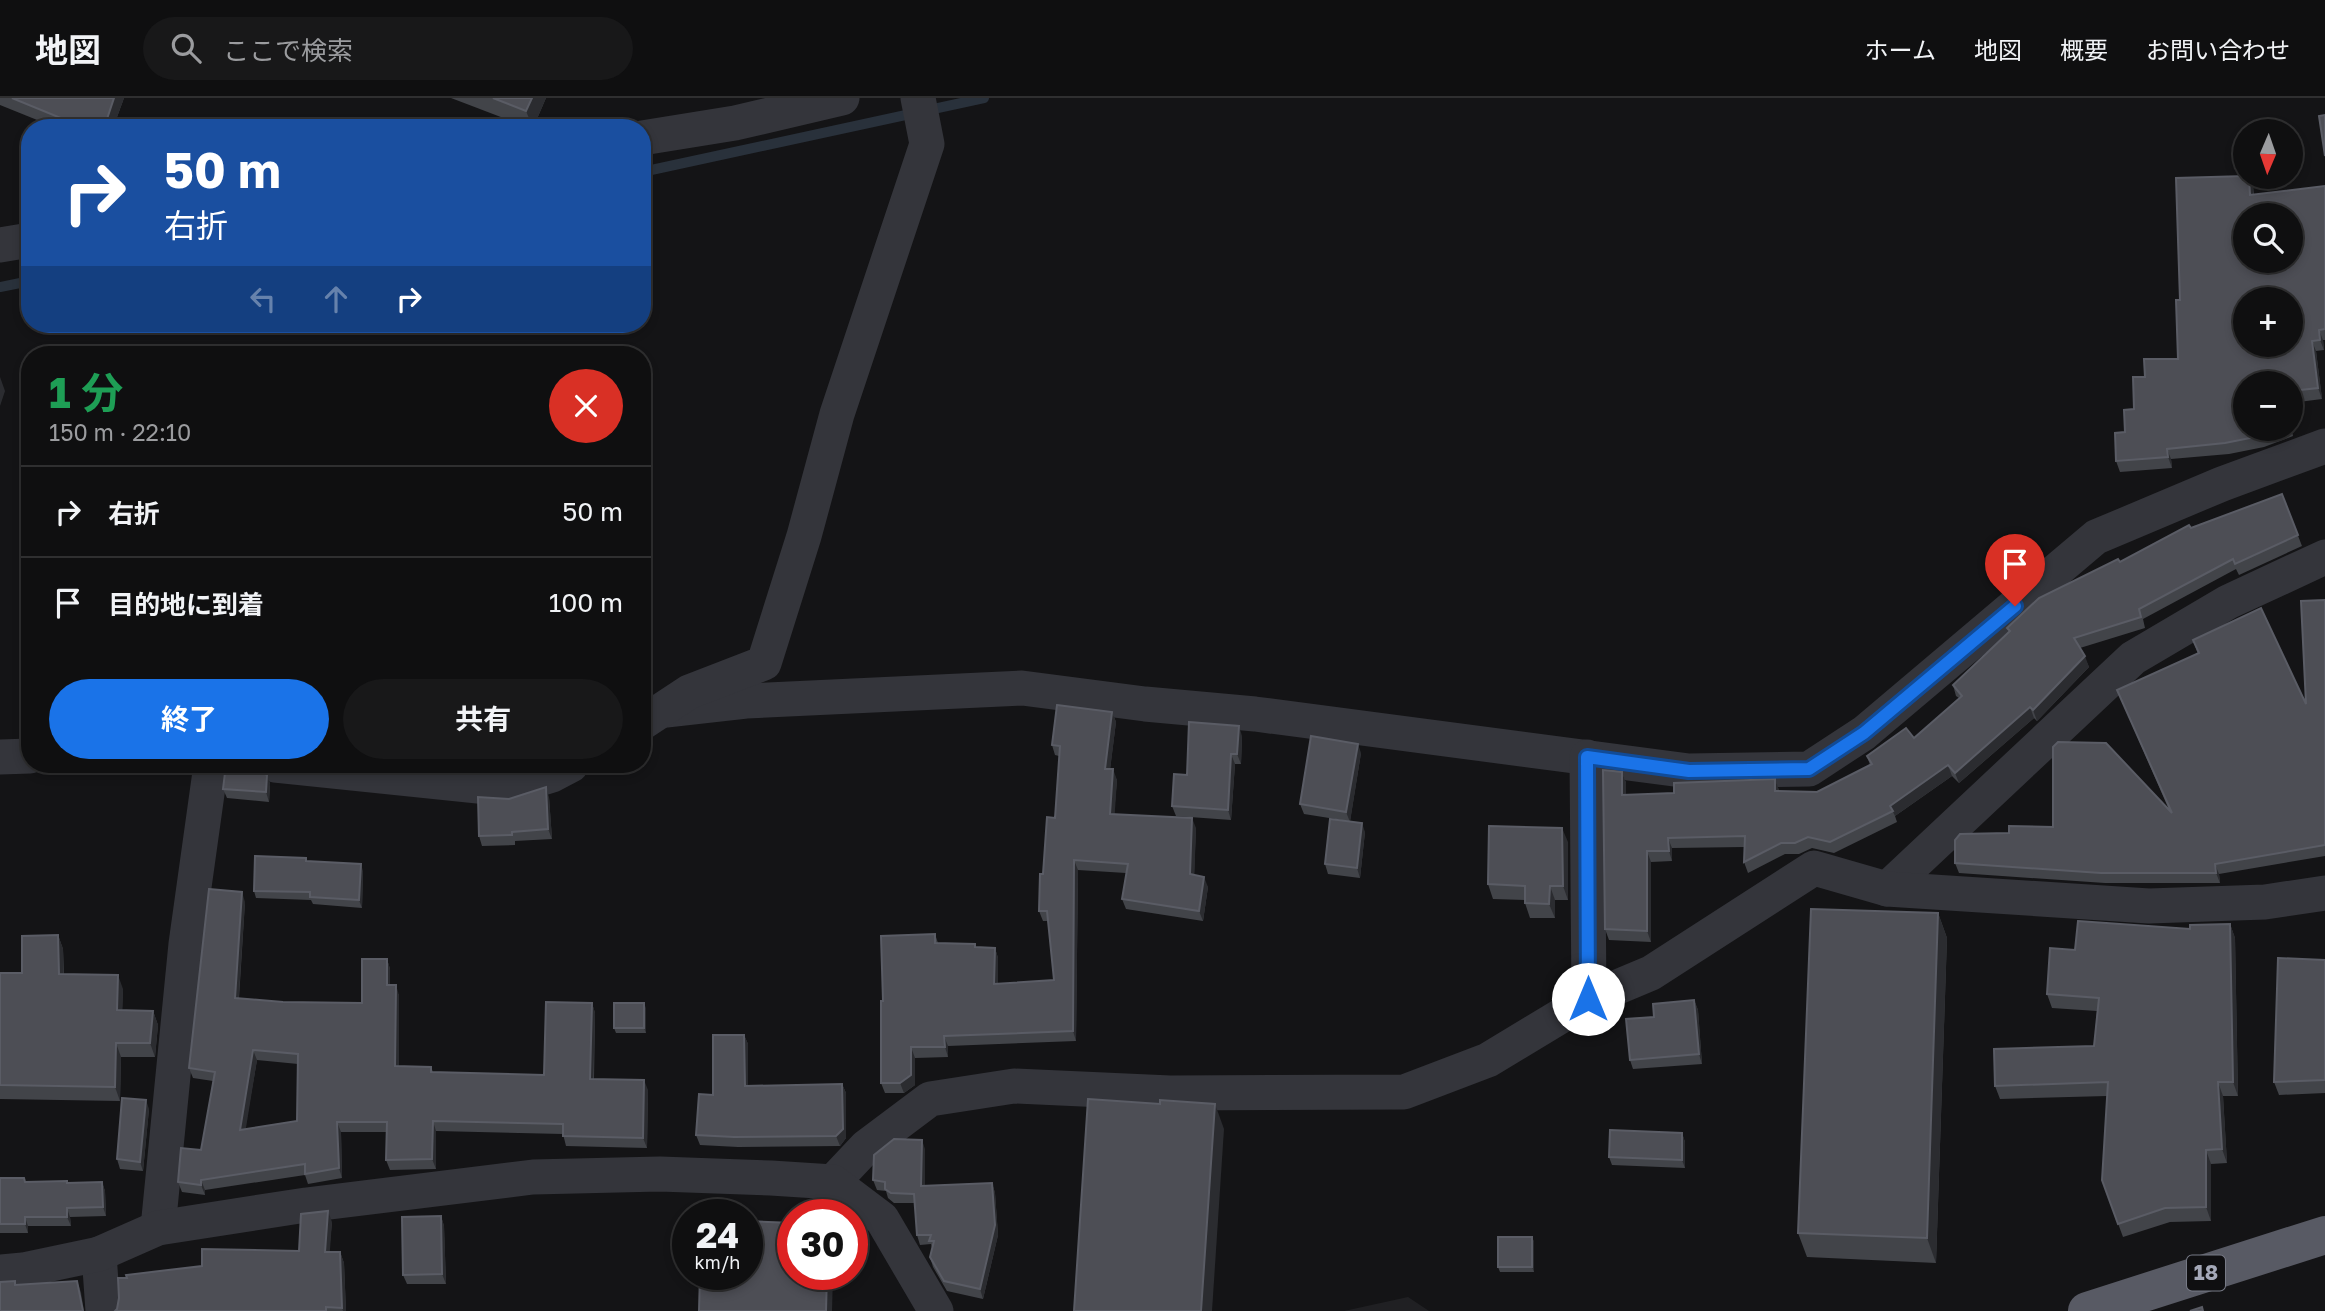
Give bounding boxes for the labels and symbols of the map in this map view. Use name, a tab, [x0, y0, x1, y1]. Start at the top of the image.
north arrow	[2233, 119, 2303, 189]
pin	[1985, 534, 2045, 606]
position arrow	[1551, 962, 1625, 1036]
speed limit sign: 30	[777, 1199, 868, 1290]
road number: 18	[2187, 1256, 2225, 1290]

